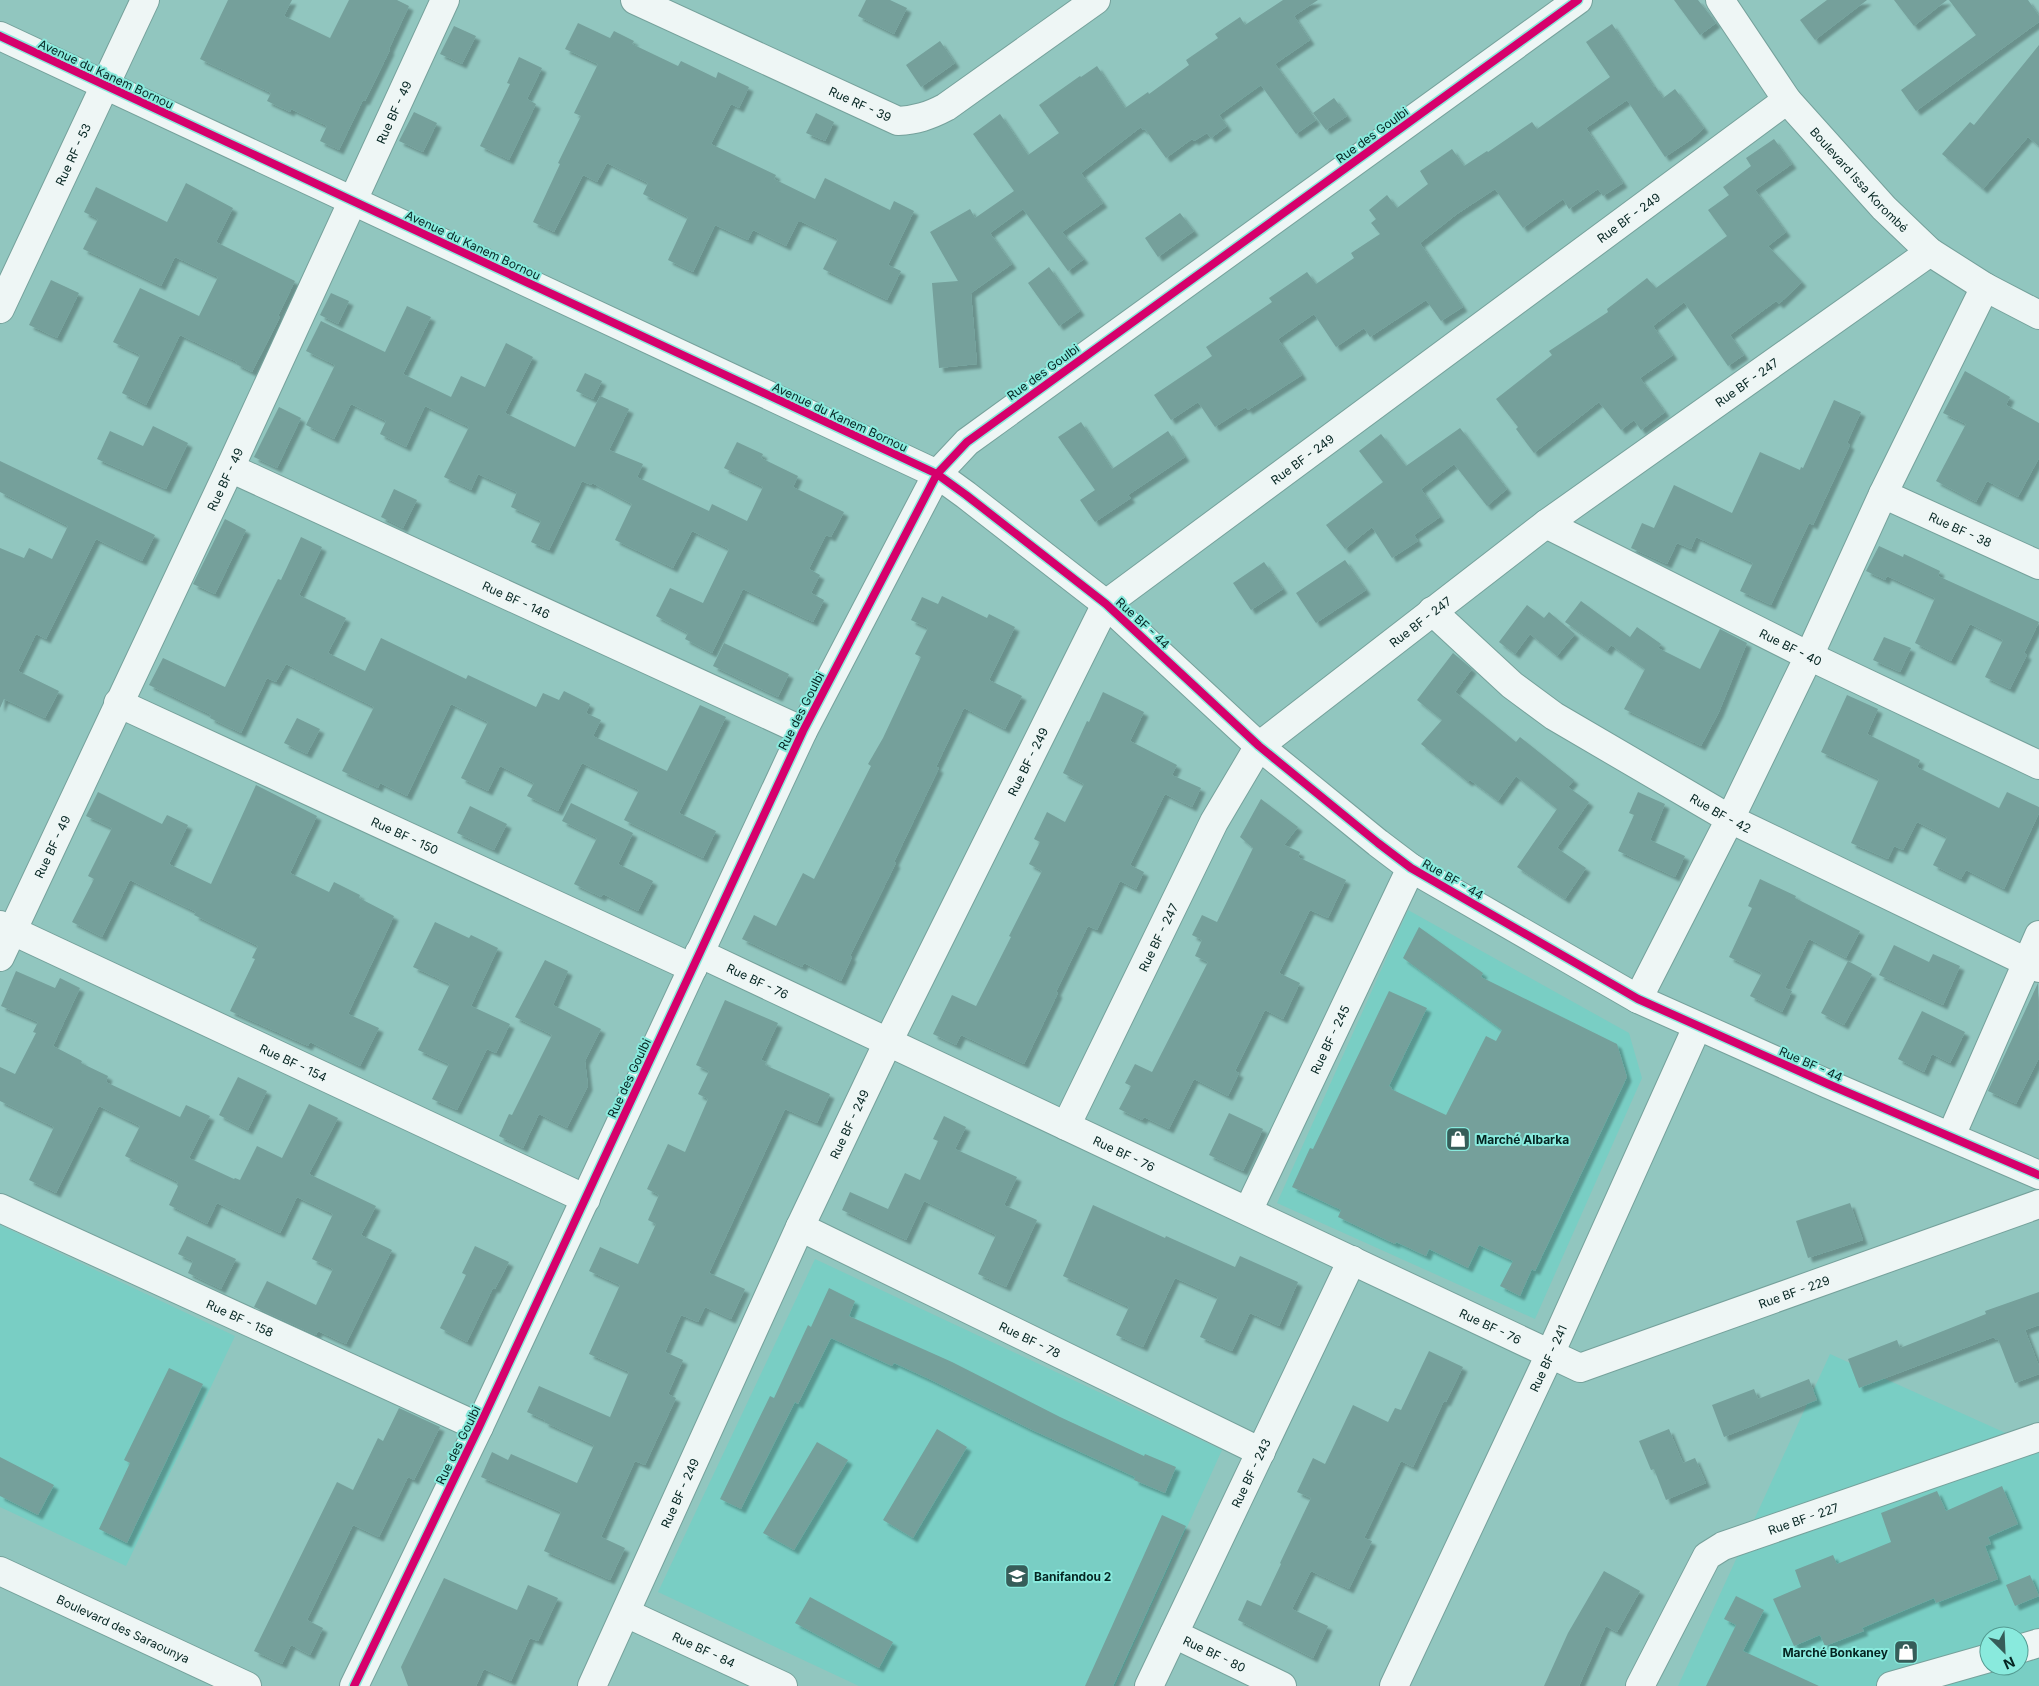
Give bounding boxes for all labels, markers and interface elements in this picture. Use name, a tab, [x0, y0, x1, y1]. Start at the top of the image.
street label: Avenue du Kanem Bornou	[36, 36, 176, 112]
street label: Rue BF - 49	[373, 78, 414, 146]
street label: Rue RF - 39	[827, 83, 894, 125]
street label: Rue des Goulbi	[1333, 104, 1411, 166]
street label: Rue RF - 53	[52, 121, 94, 188]
street label: Boulevard Issa Korombé	[1807, 124, 1912, 235]
street label: Rue BF - 249	[1594, 189, 1663, 246]
street label: Avenue du Kanem Bornou	[403, 207, 543, 283]
street label: Rue des Goulbi	[1004, 341, 1082, 403]
street label: Rue BF - 247	[1712, 354, 1781, 410]
street label: Avenue du Kanem Bornou	[770, 379, 910, 455]
street label: Rue BF - 249	[1268, 431, 1337, 487]
street label: Rue BF - 49	[204, 445, 246, 513]
street label: Rue BF - 38	[1927, 508, 1994, 550]
street label: Rue BF - 146	[480, 577, 552, 621]
street label: Rue BF - 247	[1386, 593, 1454, 650]
street label: Rue BF - 44	[1113, 594, 1173, 652]
street label: Rue BF - 40	[1757, 625, 1825, 669]
street label: Rue des Goulbi	[775, 669, 827, 753]
street label: Rue BF - 249	[1004, 725, 1051, 798]
street label: Rue BF - 42	[1687, 790, 1754, 836]
street label: Rue BF - 49	[31, 813, 73, 880]
street label: Rue BF - 150	[369, 813, 441, 857]
street label: Rue BF - 44	[1420, 856, 1486, 903]
street label: Rue BF - 247	[1135, 900, 1181, 974]
street label: Rue BF - 76	[725, 960, 791, 1002]
street label: Rue BF - 245	[1307, 1002, 1352, 1076]
street label: Rue des Goulbi	[604, 1036, 654, 1120]
street label: Rue BF - 154	[258, 1040, 330, 1084]
street label: Rue BF - 44	[1777, 1043, 1845, 1085]
street label: Rue BF - 249	[826, 1087, 872, 1161]
shop icon: Marché Albarka	[1445, 1126, 1471, 1152]
street label: Rue BF - 76	[1091, 1132, 1157, 1174]
place label: Marché Albarka	[1476, 1132, 1569, 1147]
street label: Rue BF - 229	[1756, 1272, 1832, 1311]
street label: Rue BF - 158	[204, 1296, 276, 1340]
street label: Rue BF - 76	[1457, 1305, 1524, 1347]
street label: Rue BF - 78	[997, 1318, 1063, 1361]
street label: Rue BF - 241	[1526, 1322, 1570, 1394]
street label: Rue des Goulbi	[432, 1403, 484, 1487]
street label: Rue BF - 243	[1228, 1436, 1273, 1510]
street label: Rue BF - 249	[657, 1456, 702, 1530]
street label: Rue BF - 227	[1766, 1499, 1841, 1537]
school or university icon: Banifandou 2	[1004, 1563, 1030, 1589]
place label: Banifandou 2	[1034, 1569, 1111, 1584]
street label: Boulevard des Saraounya	[54, 1591, 192, 1666]
north arrow	[1979, 1626, 2029, 1676]
street label: Rue BF - 84	[670, 1628, 738, 1670]
street label: Rue BF - 80	[1181, 1632, 1248, 1675]
shop icon: Marché Bonkaney	[1893, 1639, 1919, 1665]
place label: Marché Bonkaney	[1782, 1645, 1889, 1660]
text: N	[2001, 1653, 2018, 1673]

